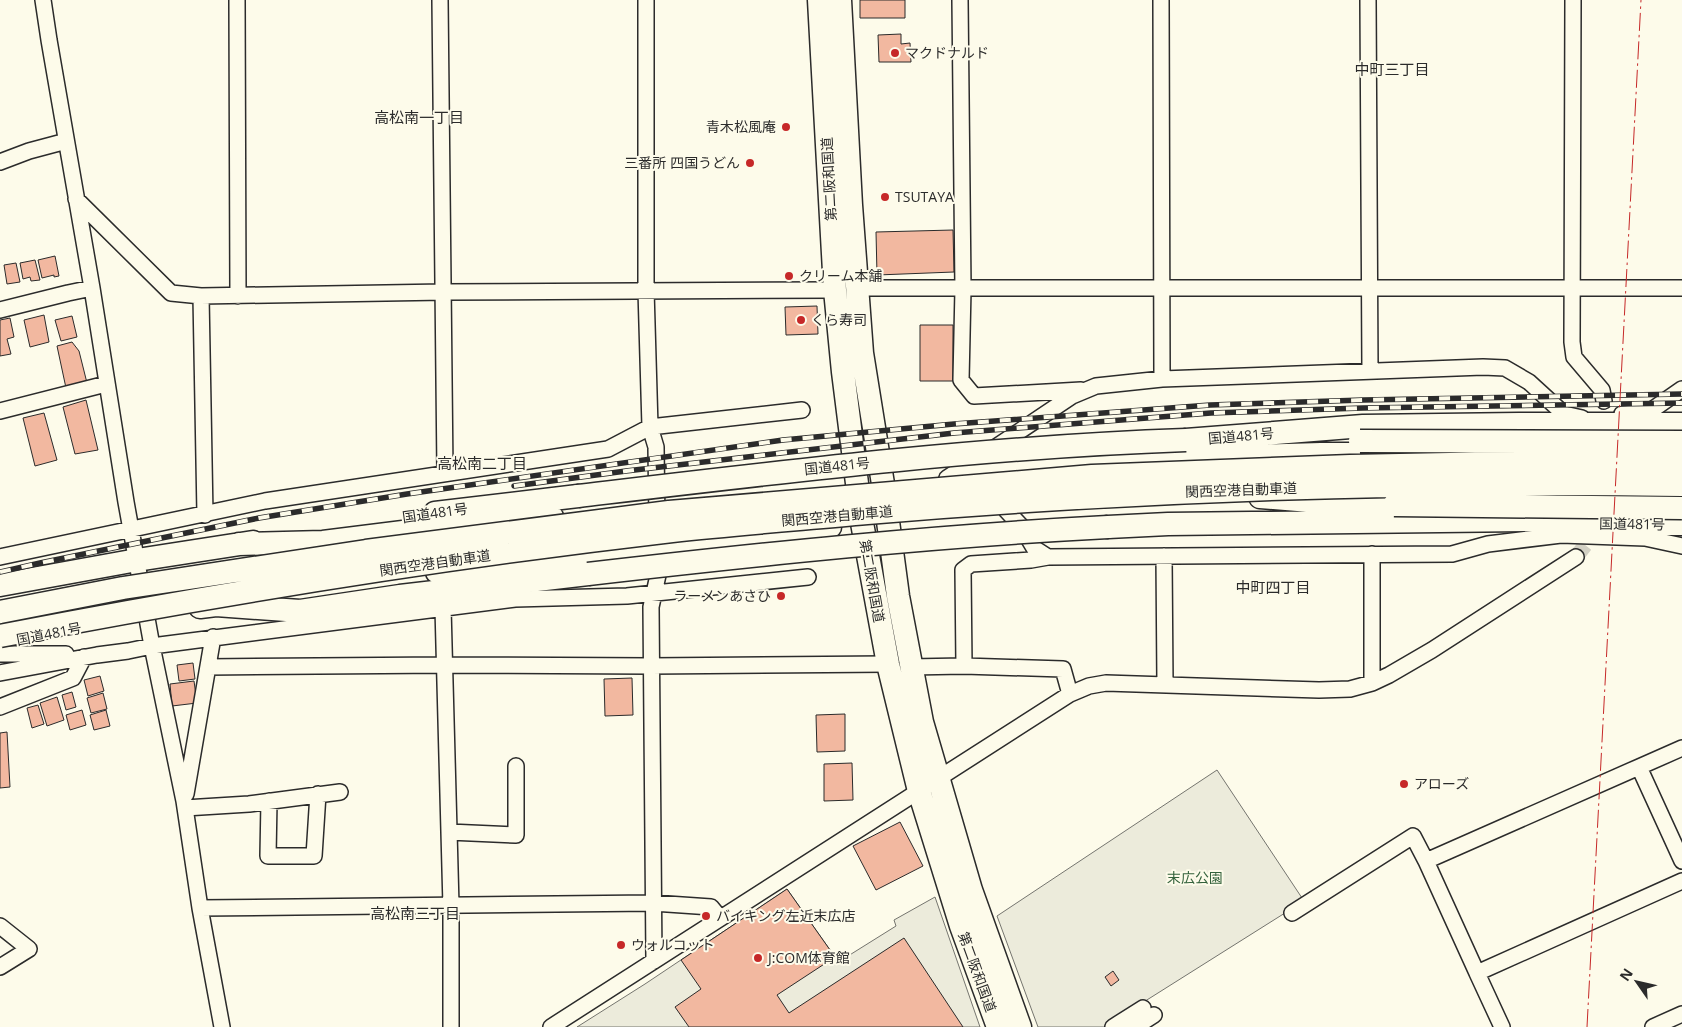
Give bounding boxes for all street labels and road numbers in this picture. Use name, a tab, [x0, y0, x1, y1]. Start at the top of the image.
street label: 第二阪和国道	[817, 137, 840, 221]
street label: 国道481号	[1207, 423, 1275, 448]
street label: 国道481号	[803, 453, 871, 478]
street label: 関西空港自動車道	[1185, 478, 1297, 501]
street label: 国道481号	[401, 499, 469, 527]
street label: 関西空港自動車道	[780, 501, 894, 530]
street label: 国道481号	[1599, 513, 1665, 534]
street label: 第二阪和国道	[856, 538, 889, 624]
street label: 関西空港自動車道	[378, 545, 492, 580]
street label: 国道481号	[15, 618, 83, 649]
street label: 第二阪和国道	[954, 929, 1001, 1015]

